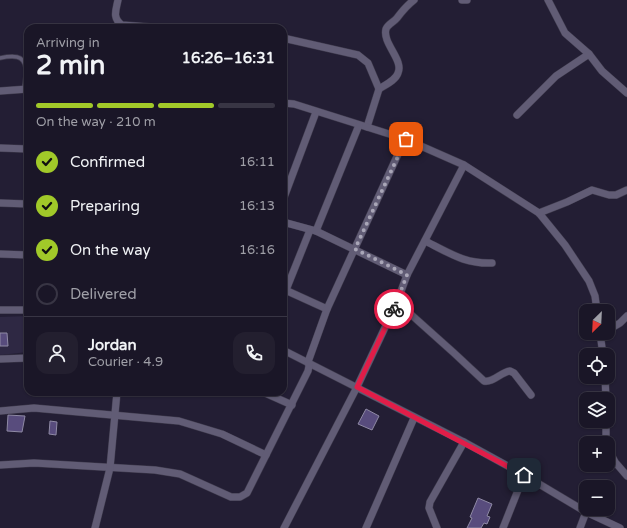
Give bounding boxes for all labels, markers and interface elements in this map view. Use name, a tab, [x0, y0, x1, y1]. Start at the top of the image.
text: Arriving in	[36, 35, 100, 51]
text: 16:26–16:31	[182, 49, 275, 67]
text: 2 min	[36, 50, 105, 81]
text: On the way · 210 m	[36, 114, 156, 130]
pin	[389, 122, 423, 156]
icon: bag	[395, 128, 417, 150]
icon: check	[36, 151, 58, 173]
text: Confirmed	[70, 153, 145, 171]
text: 16:11	[239, 154, 275, 170]
icon: check	[36, 195, 58, 217]
text: Preparing	[70, 197, 140, 215]
text: 16:13	[239, 198, 275, 214]
icon: check	[36, 239, 58, 261]
text: On the way	[70, 241, 150, 259]
text: 16:16	[239, 242, 275, 258]
text: Delivered	[70, 285, 137, 303]
courier	[374, 289, 414, 329]
icon: bike	[383, 298, 405, 320]
north arrow	[579, 304, 615, 340]
map controls	[579, 304, 615, 516]
button: person	[36, 332, 78, 374]
button: phone	[233, 332, 275, 374]
text: Jordan	[88, 336, 137, 354]
button: locate	[579, 348, 615, 384]
text: Courier · 4.9	[88, 354, 163, 370]
button: layers	[579, 392, 615, 428]
button: +	[579, 436, 615, 472]
pin	[507, 458, 541, 492]
icon: home	[513, 464, 535, 486]
button: −	[579, 480, 615, 516]

